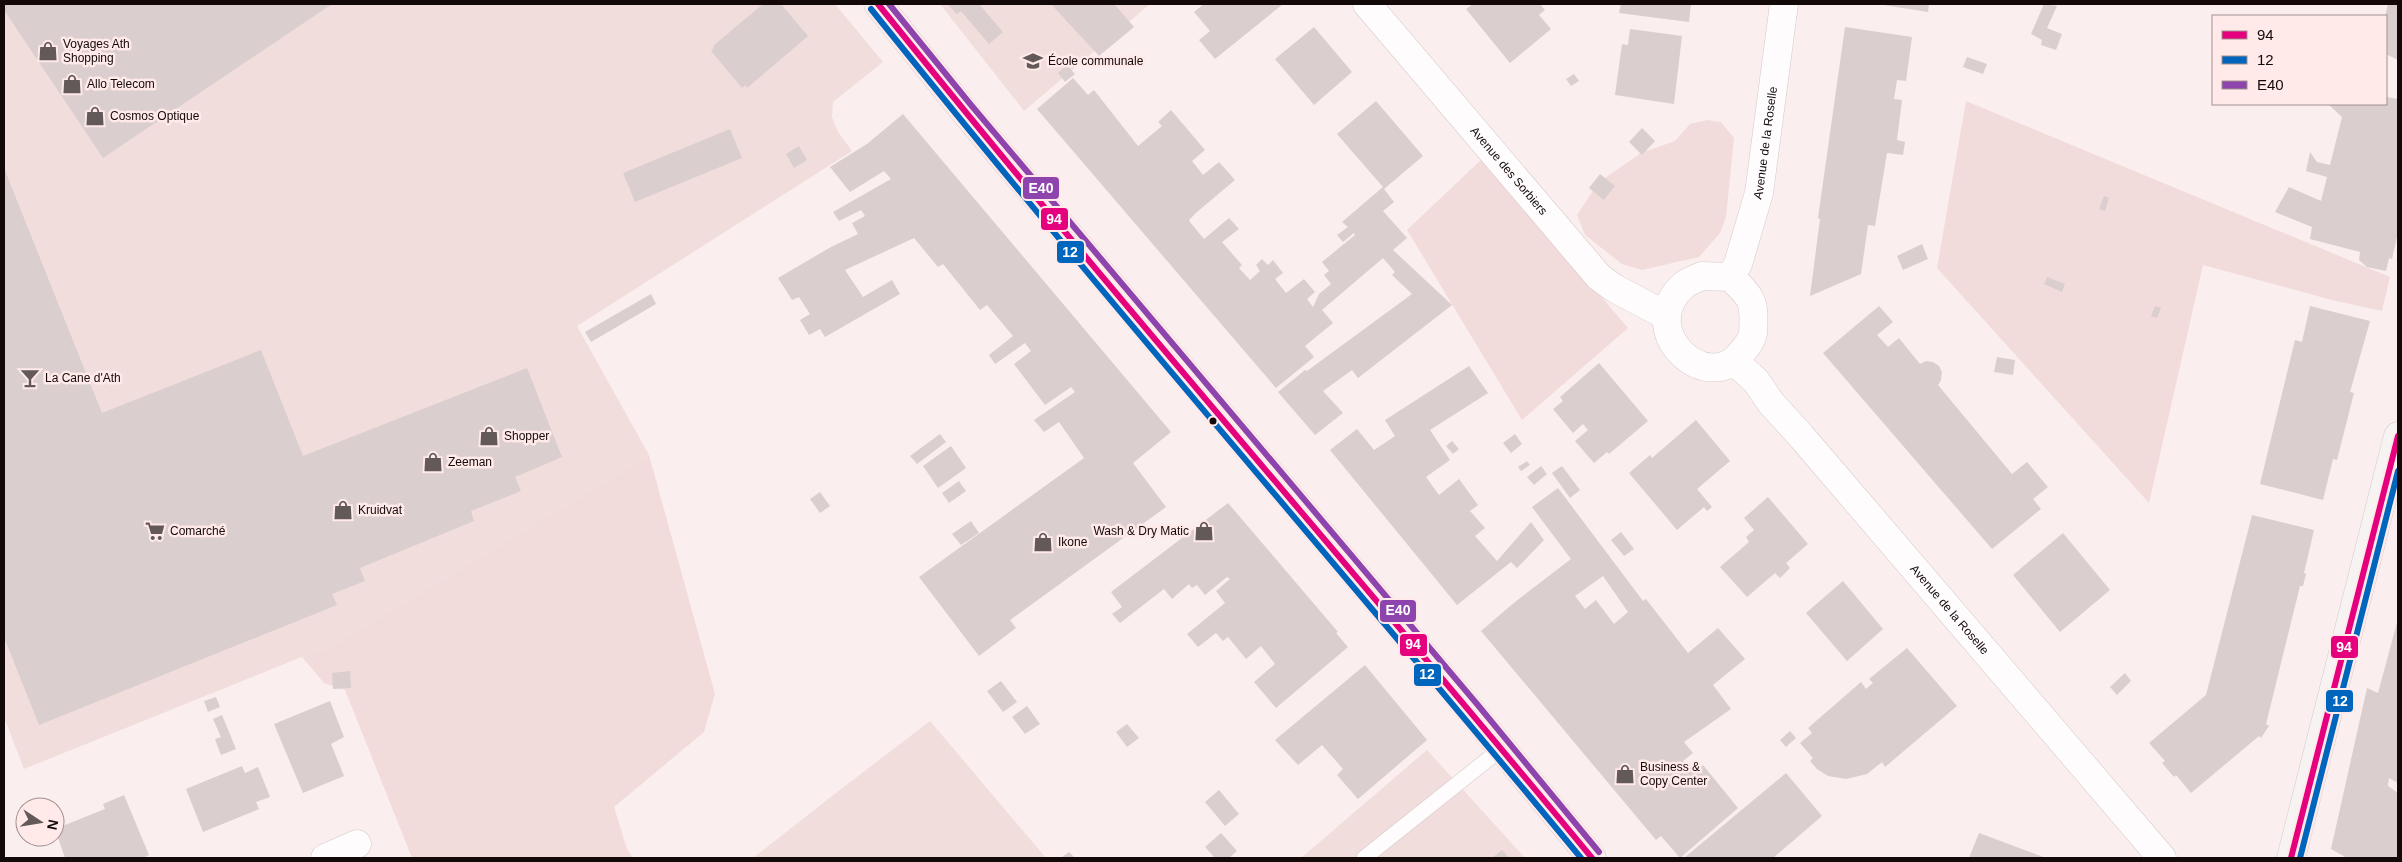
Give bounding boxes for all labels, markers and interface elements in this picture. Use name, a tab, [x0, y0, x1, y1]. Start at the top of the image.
legend	[2212, 15, 2387, 105]
text: 94	[2257, 26, 2274, 43]
place label: Voyages Ath Shopping	[63, 37, 130, 65]
shop icon: Voyages Ath Shopping	[37, 40, 59, 62]
school or university icon: École communale	[1022, 50, 1044, 72]
text: 12	[2257, 51, 2274, 68]
place label: École communale	[1048, 53, 1144, 68]
shop icon: Allo Telecom	[61, 73, 83, 95]
text: E40	[2257, 76, 2284, 93]
place label: Allo Telecom	[87, 77, 155, 91]
street label: Avenue de la Roselle	[1751, 85, 1780, 201]
shop icon: Cosmos Optique	[84, 105, 106, 127]
place label: Cosmos Optique	[110, 109, 200, 123]
street label: Avenue des Sorbiers	[1467, 124, 1550, 218]
line badge: E40	[1022, 176, 1060, 200]
text: E40	[1029, 180, 1054, 196]
line badge: 94	[1040, 207, 1069, 231]
text: 94	[1046, 211, 1062, 227]
line badge: 12	[1056, 240, 1085, 264]
text: 12	[1062, 244, 1078, 260]
bar icon: La Cane d'Ath	[19, 367, 41, 389]
place label: La Cane d'Ath	[45, 371, 121, 385]
unlabelled marker	[1208, 416, 1218, 426]
shop icon: Shopper	[478, 425, 500, 447]
place label: Shopper	[504, 429, 549, 443]
shop icon: Zeeman	[422, 451, 444, 473]
place label: Zeeman	[448, 455, 492, 469]
shop icon: Kruidvat	[332, 499, 354, 521]
place label: Kruidvat	[358, 503, 403, 517]
supermarket icon: Comarché	[144, 520, 166, 542]
shop icon: Wash & Dry Matic	[1193, 520, 1215, 542]
place label: Comarché	[170, 524, 226, 538]
place label: Wash & Dry Matic	[1093, 524, 1189, 538]
shop icon: Ikone	[1032, 531, 1054, 553]
place label: Ikone	[1058, 535, 1088, 549]
street label: Avenue de la Roselle	[1907, 562, 1992, 657]
line badge: E40	[1379, 599, 1417, 623]
text: E40	[1386, 602, 1411, 618]
line badge: 94	[1399, 633, 1428, 657]
line badge: 94	[2330, 635, 2359, 659]
text: 94	[1405, 636, 1421, 652]
text: 94	[2336, 639, 2352, 655]
line badge: 12	[1413, 663, 1442, 687]
text: 12	[1419, 666, 1435, 682]
line badge: 12	[2325, 689, 2354, 713]
text: 12	[2332, 693, 2348, 709]
place label: Business & Copy Center	[1640, 760, 1707, 788]
shop icon: Business & Copy Center	[1614, 763, 1636, 785]
north arrow	[15, 797, 65, 847]
text: N	[44, 818, 62, 831]

